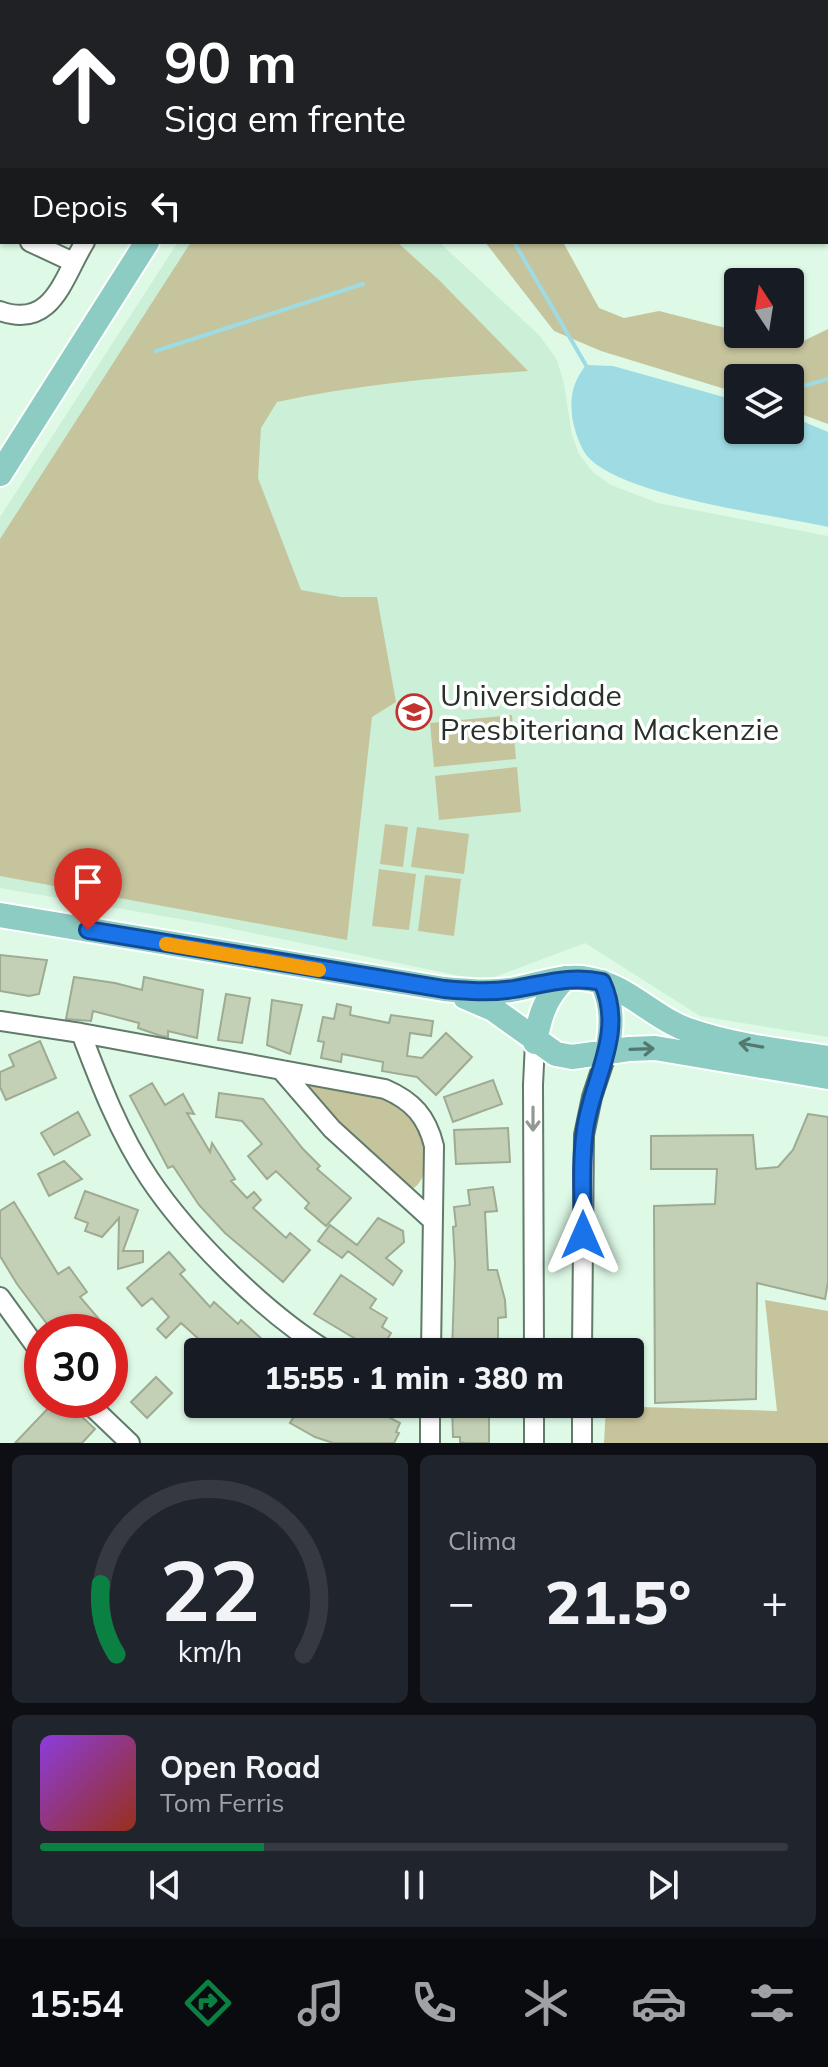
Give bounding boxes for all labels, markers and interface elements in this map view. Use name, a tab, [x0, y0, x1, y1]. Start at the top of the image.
text: 90 m	[164, 27, 297, 97]
icon: ahead	[32, 32, 136, 136]
text: Siga em frente	[164, 96, 406, 141]
icon: left	[144, 184, 188, 228]
text: Depois	[32, 187, 128, 225]
north arrow	[724, 268, 804, 348]
map controls	[724, 268, 804, 444]
button: layers	[724, 364, 804, 444]
place label: Universidade Presbiteriana Mackenzie	[440, 676, 779, 748]
school or university icon: Universidade Presbiteriana Mackenzie	[395, 693, 433, 731]
pin	[54, 848, 122, 930]
icon: arrive	[66, 860, 110, 904]
one-way arrow	[739, 1036, 764, 1051]
one-way arrow	[628, 1041, 655, 1056]
one-way arrow	[525, 1105, 541, 1132]
position arrow	[541, 1193, 625, 1277]
speed limit sign: 30	[24, 1314, 128, 1418]
text: 15:55 · 1 min · 380 m	[264, 1359, 564, 1397]
text: Clima	[448, 1524, 517, 1557]
text: 22	[160, 1537, 260, 1642]
text: 21.5°	[545, 1564, 691, 1639]
text: −	[448, 1574, 474, 1629]
text: +	[762, 1574, 788, 1629]
text: km/h	[178, 1633, 242, 1669]
text: Open Road	[160, 1748, 321, 1786]
text: Tom Ferris	[160, 1786, 284, 1819]
icon: previous	[143, 1863, 187, 1907]
icon: pause	[392, 1863, 436, 1907]
icon: next	[641, 1863, 685, 1907]
icon: directions	[180, 1975, 236, 2031]
icon: music	[293, 1975, 349, 2031]
icon: phone	[406, 1975, 462, 2031]
icon: climate	[518, 1975, 574, 2031]
icon: car	[631, 1975, 687, 2031]
icon: filters	[744, 1975, 800, 2031]
text: 15:54	[28, 1981, 124, 2026]

